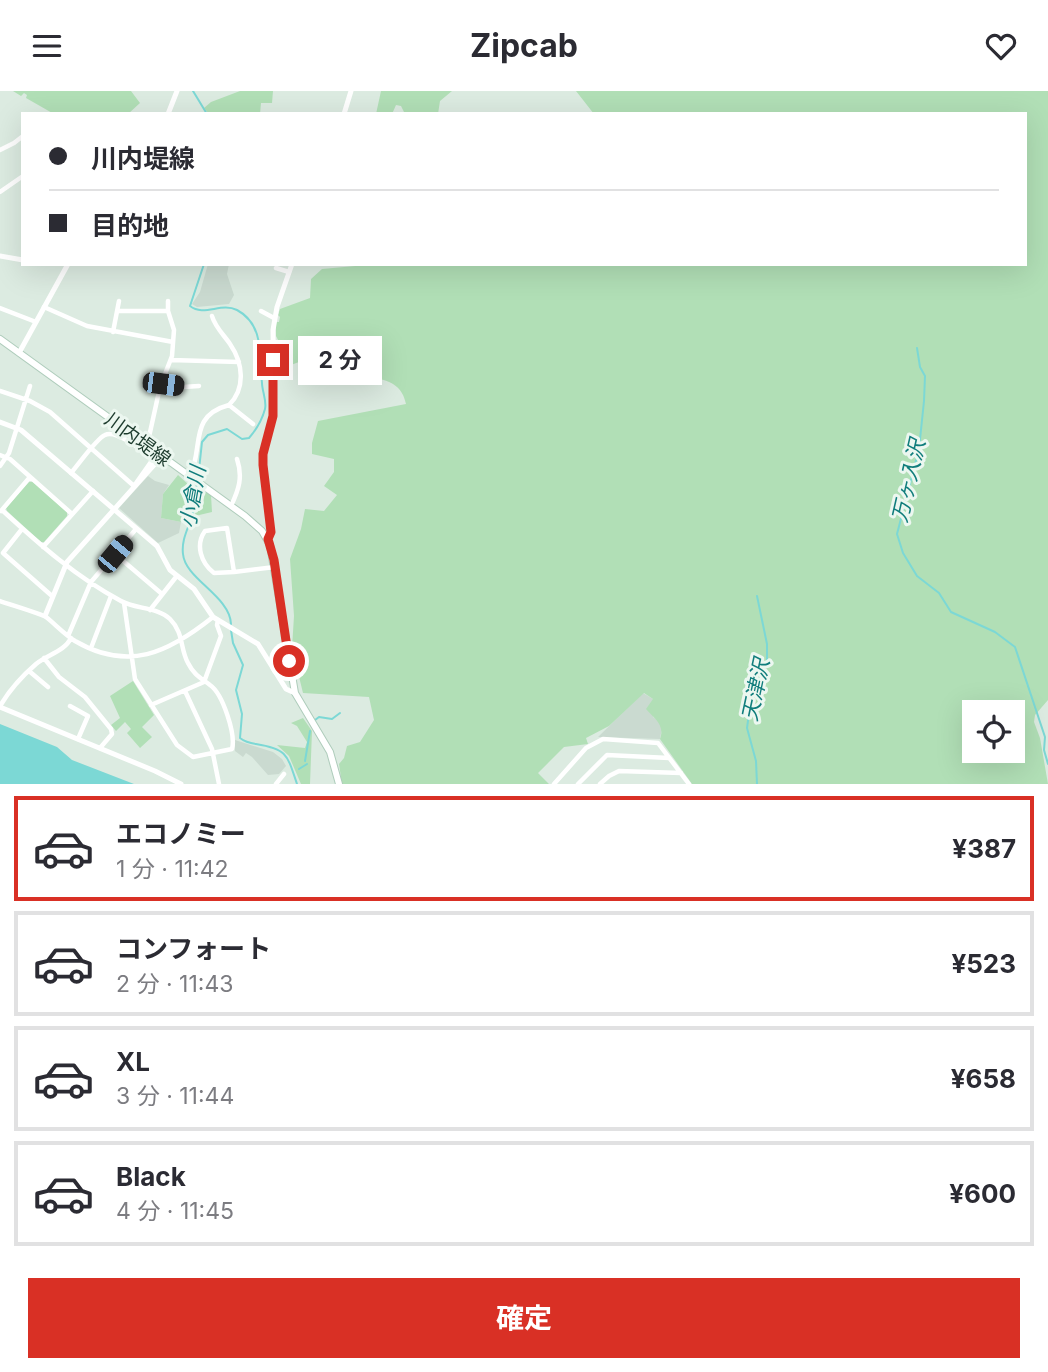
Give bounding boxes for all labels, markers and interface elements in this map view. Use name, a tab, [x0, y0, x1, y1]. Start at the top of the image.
text: Zipcab	[470, 26, 578, 65]
icon: menu	[28, 27, 66, 65]
icon: heart	[982, 27, 1020, 65]
text: 川内堤線	[91, 143, 195, 174]
text: 目的地	[91, 210, 169, 241]
callout: 2 分	[298, 335, 382, 385]
route end	[257, 344, 289, 376]
text: 2 分	[319, 346, 361, 374]
car	[141, 371, 186, 397]
street label: 川内堤線	[100, 408, 175, 471]
water label: 万ヶ入沢	[887, 434, 931, 525]
water label: 小倉川	[175, 462, 211, 530]
car	[94, 531, 137, 577]
route start	[273, 645, 305, 677]
water label: 天津沢	[737, 654, 775, 723]
map controls	[962, 700, 1025, 763]
button: locate	[962, 700, 1025, 763]
icon: car	[32, 817, 95, 880]
text: エコノミー	[116, 818, 246, 849]
text: ¥387	[952, 833, 1016, 864]
text: 1 分 · 11:42	[116, 855, 229, 883]
icon: car	[32, 932, 95, 995]
text: コンフォート	[116, 933, 271, 964]
text: ¥523	[951, 948, 1016, 979]
text: 2 分 · 11:43	[116, 970, 233, 998]
text: XL	[116, 1046, 150, 1077]
icon: car	[32, 1047, 95, 1110]
text: ¥658	[951, 1063, 1016, 1094]
text: 3 分 · 11:44	[116, 1082, 234, 1110]
text: Black	[116, 1161, 186, 1192]
icon: car	[32, 1162, 95, 1225]
text: ¥600	[949, 1178, 1016, 1209]
text: 4 分 · 11:45	[116, 1197, 234, 1225]
button: 確定	[28, 1278, 1020, 1358]

